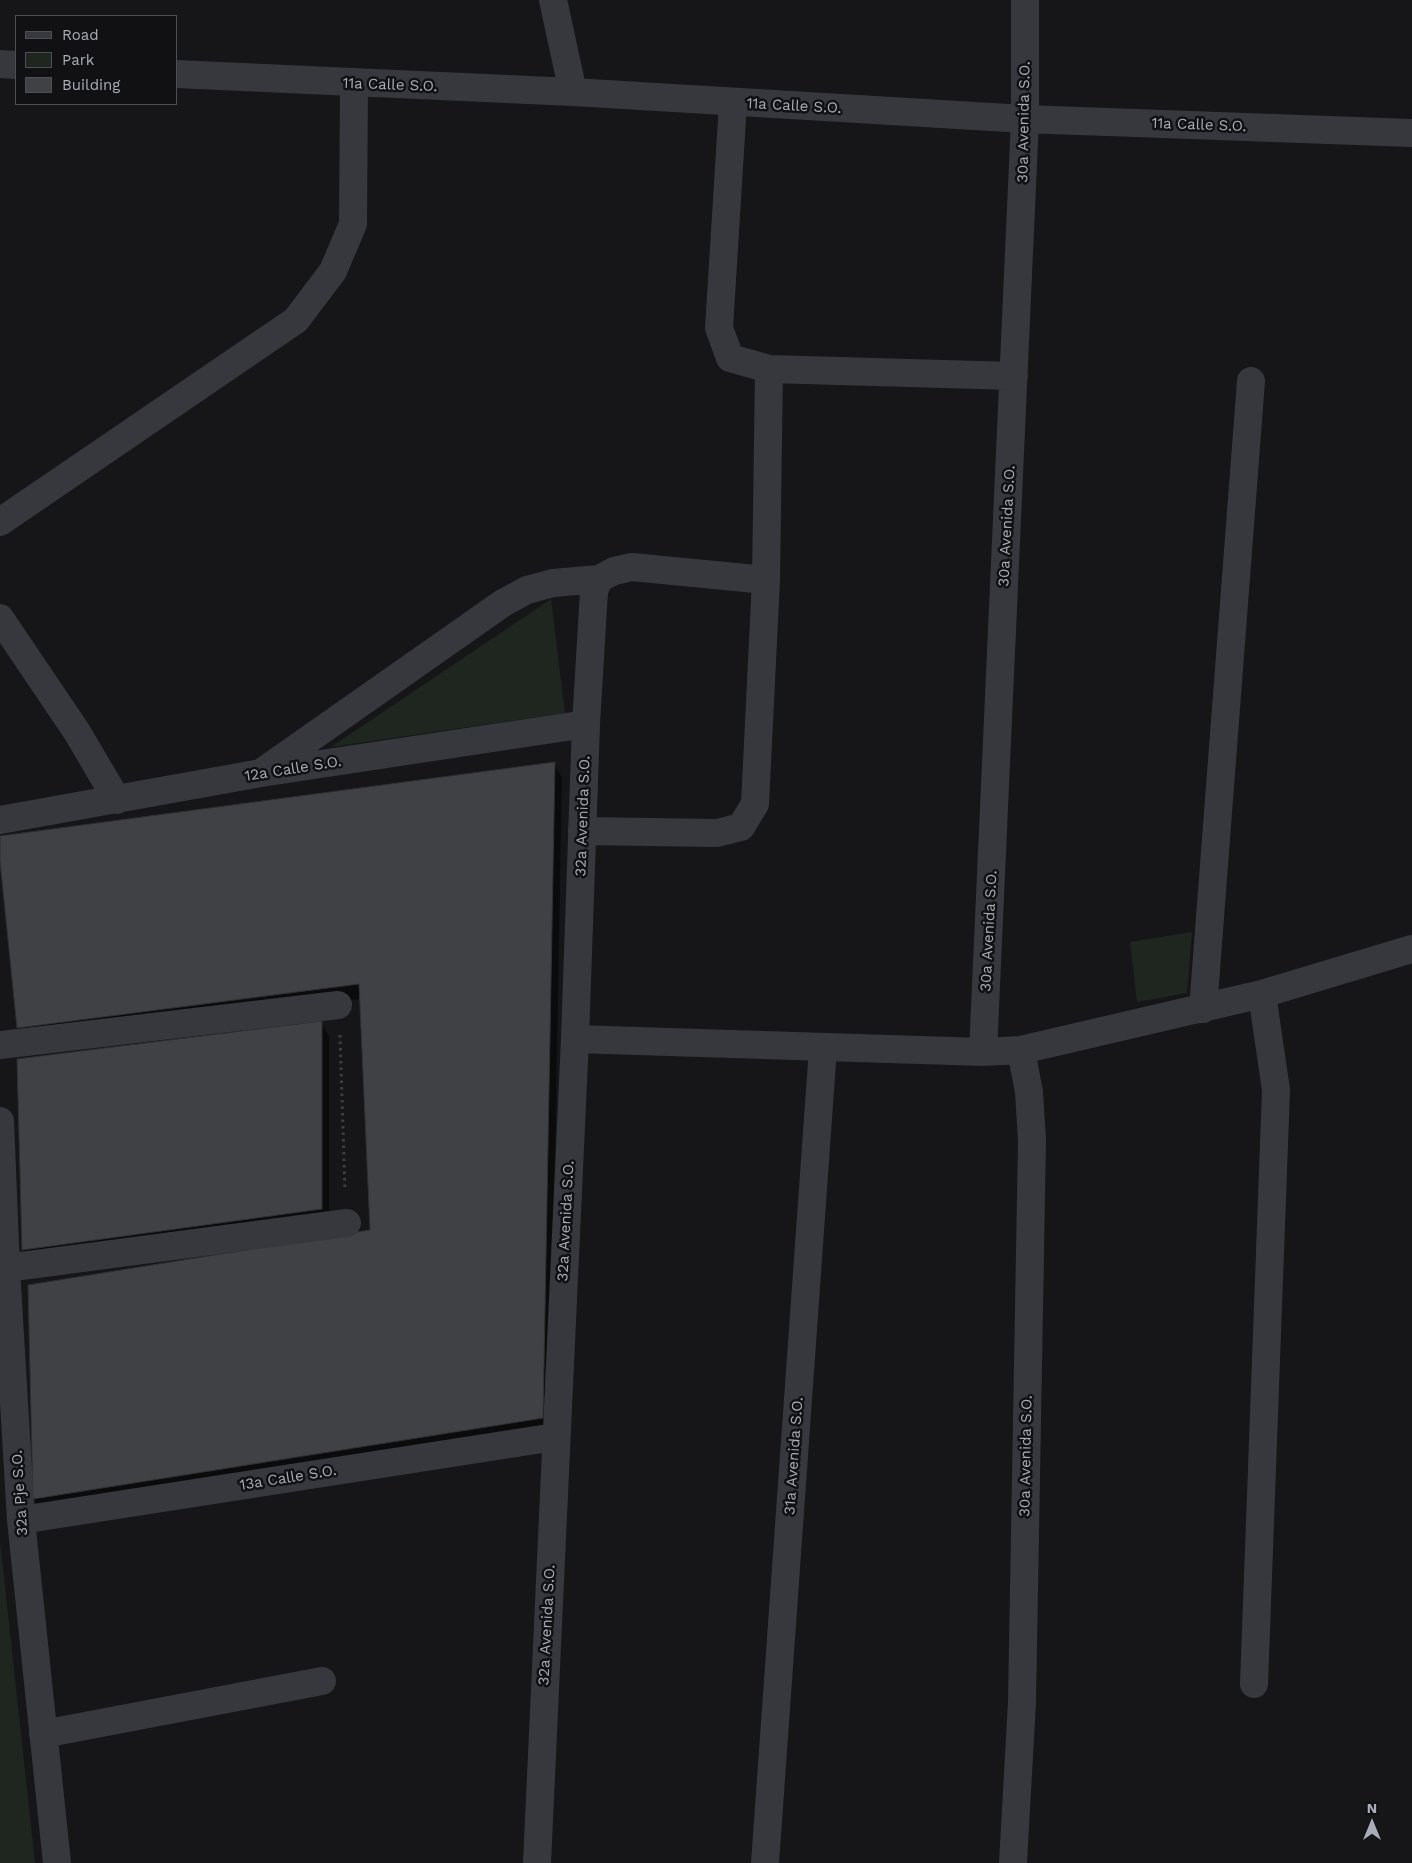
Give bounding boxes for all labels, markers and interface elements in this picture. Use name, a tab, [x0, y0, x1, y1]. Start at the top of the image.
legend	[15, 15, 178, 105]
text: Road	[62, 26, 99, 44]
text: Park	[62, 51, 94, 69]
street label: 30a Avenida S.O.	[1014, 61, 1034, 183]
street label: 11a Calle S.O.	[342, 74, 438, 96]
text: Building	[62, 76, 120, 94]
street label: 11a Calle S.O.	[746, 95, 842, 117]
street label: 11a Calle S.O.	[1151, 114, 1247, 136]
street label: 30a Avenida S.O.	[995, 465, 1019, 587]
street label: 12a Calle S.O.	[243, 752, 343, 786]
street label: 32a Avenida S.O.	[572, 755, 594, 877]
street label: 30a Avenida S.O.	[977, 870, 1001, 992]
street label: 32a Avenida S.O.	[554, 1160, 578, 1282]
street label: 30a Avenida S.O.	[1016, 1395, 1036, 1517]
street label: 31a Avenida S.O.	[781, 1396, 807, 1516]
street label: 32a Pje S.O.	[8, 1450, 32, 1536]
street label: 13a Calle S.O.	[238, 1461, 338, 1495]
street label: 32a Avenida S.O.	[535, 1564, 559, 1686]
north arrow	[1347, 1798, 1397, 1848]
text: N	[1367, 1800, 1377, 1816]

